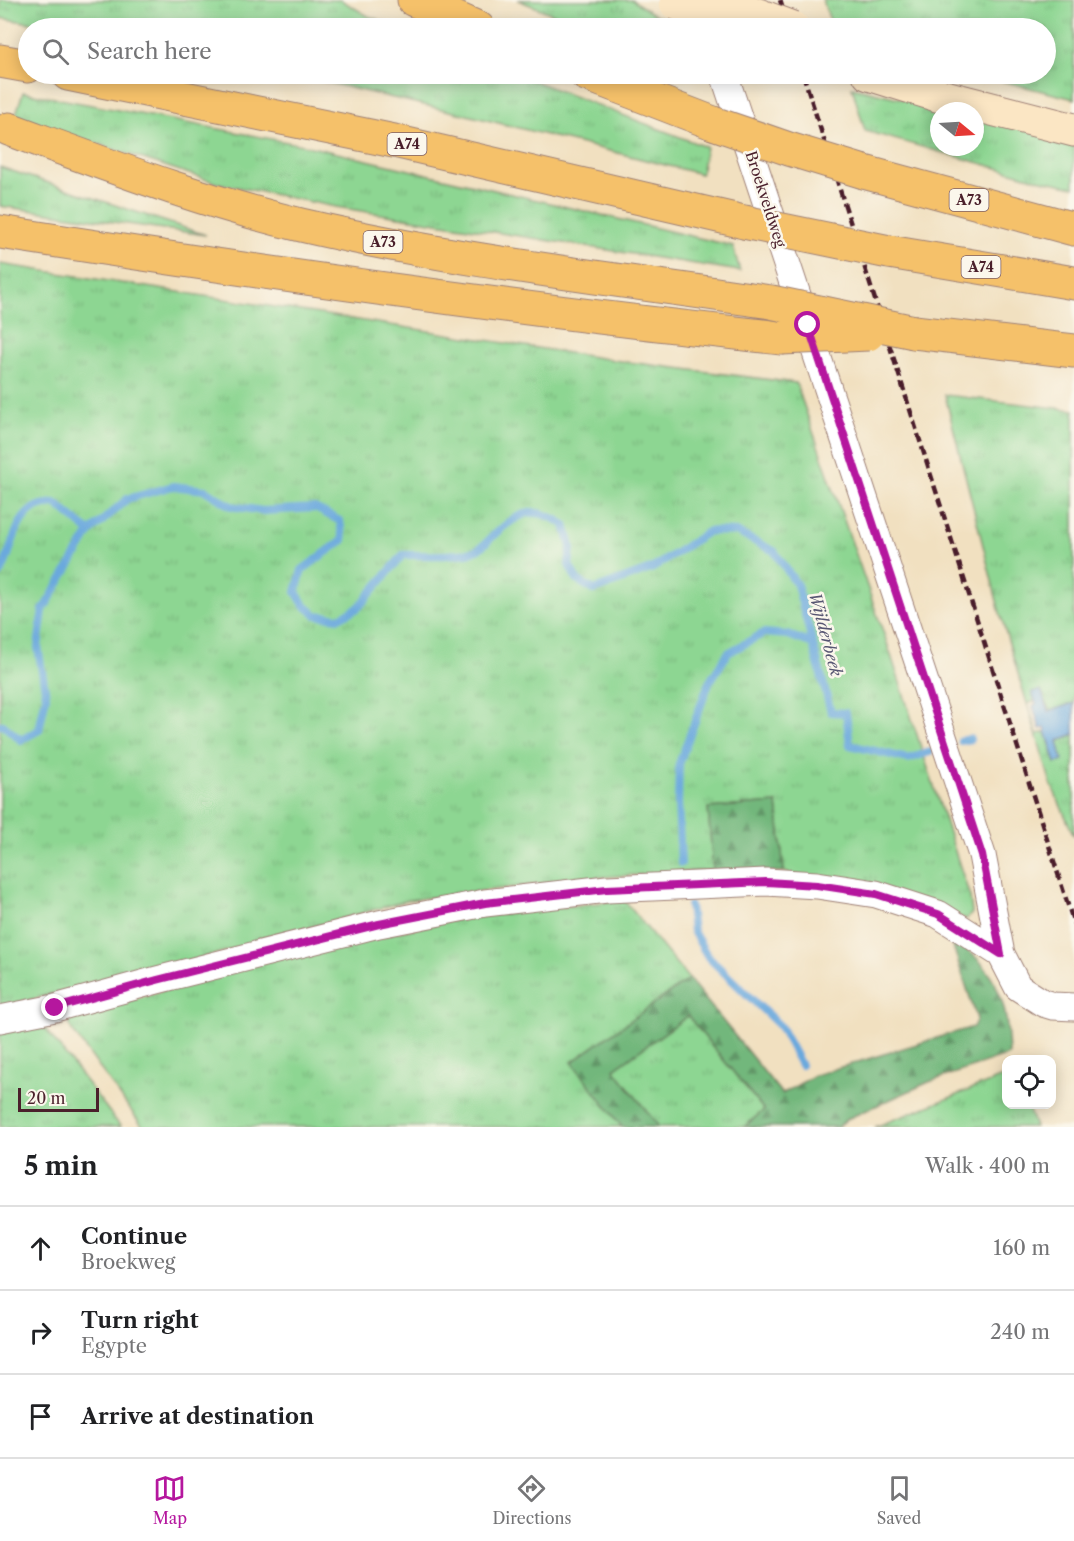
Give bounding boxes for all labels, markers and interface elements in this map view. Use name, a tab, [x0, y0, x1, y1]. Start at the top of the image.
search box	[18, 18, 1056, 84]
icon: search	[39, 35, 72, 68]
text: Search here	[87, 38, 212, 65]
north arrow	[930, 102, 984, 156]
road number: A74	[388, 133, 426, 155]
street label: Broekveldweg	[741, 148, 791, 250]
road number: A73	[950, 189, 988, 211]
road number: A73	[364, 231, 403, 253]
road number: A74	[962, 256, 1000, 278]
route start	[794, 311, 820, 337]
water label: Wijlderbeek	[805, 590, 847, 679]
route end	[41, 994, 67, 1020]
map controls	[1002, 1055, 1056, 1109]
button: locate	[1002, 1055, 1056, 1109]
scale bar	[18, 1085, 99, 1112]
text: 20 m	[27, 1088, 66, 1108]
text: 5 min	[24, 1150, 98, 1182]
text: Walk · 400 m	[925, 1154, 1050, 1178]
text: Continue	[81, 1223, 187, 1250]
icon: ahead	[24, 1232, 57, 1265]
text: 160 m	[993, 1236, 1050, 1260]
text: Broekweg	[81, 1250, 175, 1274]
text: Turn right	[81, 1307, 199, 1334]
icon: right	[24, 1316, 57, 1349]
text: 240 m	[990, 1320, 1050, 1344]
text: Egypte	[81, 1334, 147, 1358]
icon: arrive	[24, 1400, 57, 1433]
text: Arrive at destination	[81, 1403, 314, 1430]
tab: Map	[153, 1472, 187, 1528]
tab: Directions	[492, 1472, 571, 1528]
tab: Saved	[877, 1472, 921, 1528]

